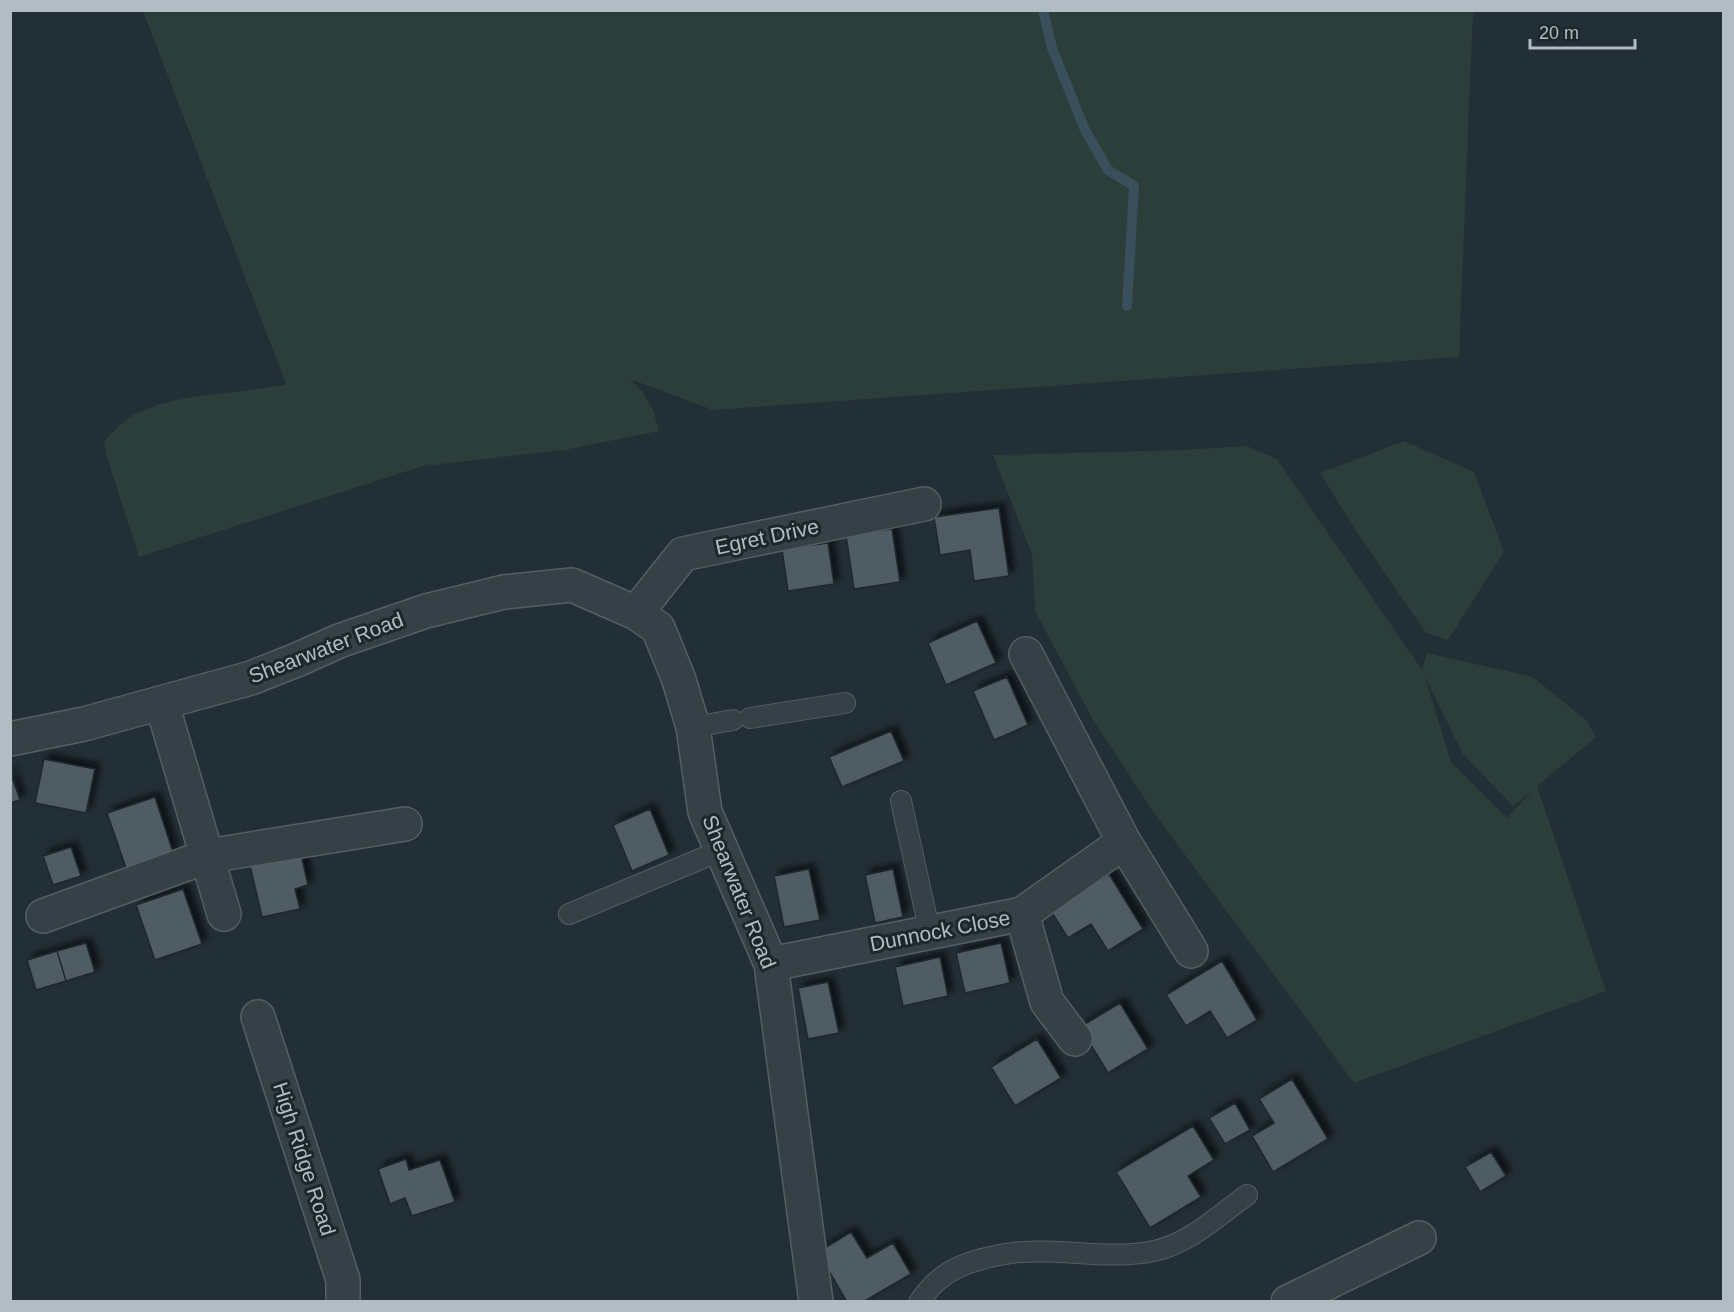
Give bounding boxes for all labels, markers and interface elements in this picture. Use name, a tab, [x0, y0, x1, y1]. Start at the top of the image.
scale bar	[1530, 12, 1635, 50]
text: 20 m	[1539, 23, 1579, 43]
street label: Egret Drive	[713, 514, 821, 559]
street label: Shearwater Road	[245, 608, 406, 688]
street label: Shearwater Road	[698, 812, 781, 972]
street label: Dunnock Close	[868, 906, 1012, 955]
street label: High Ridge Road	[269, 1079, 340, 1238]

